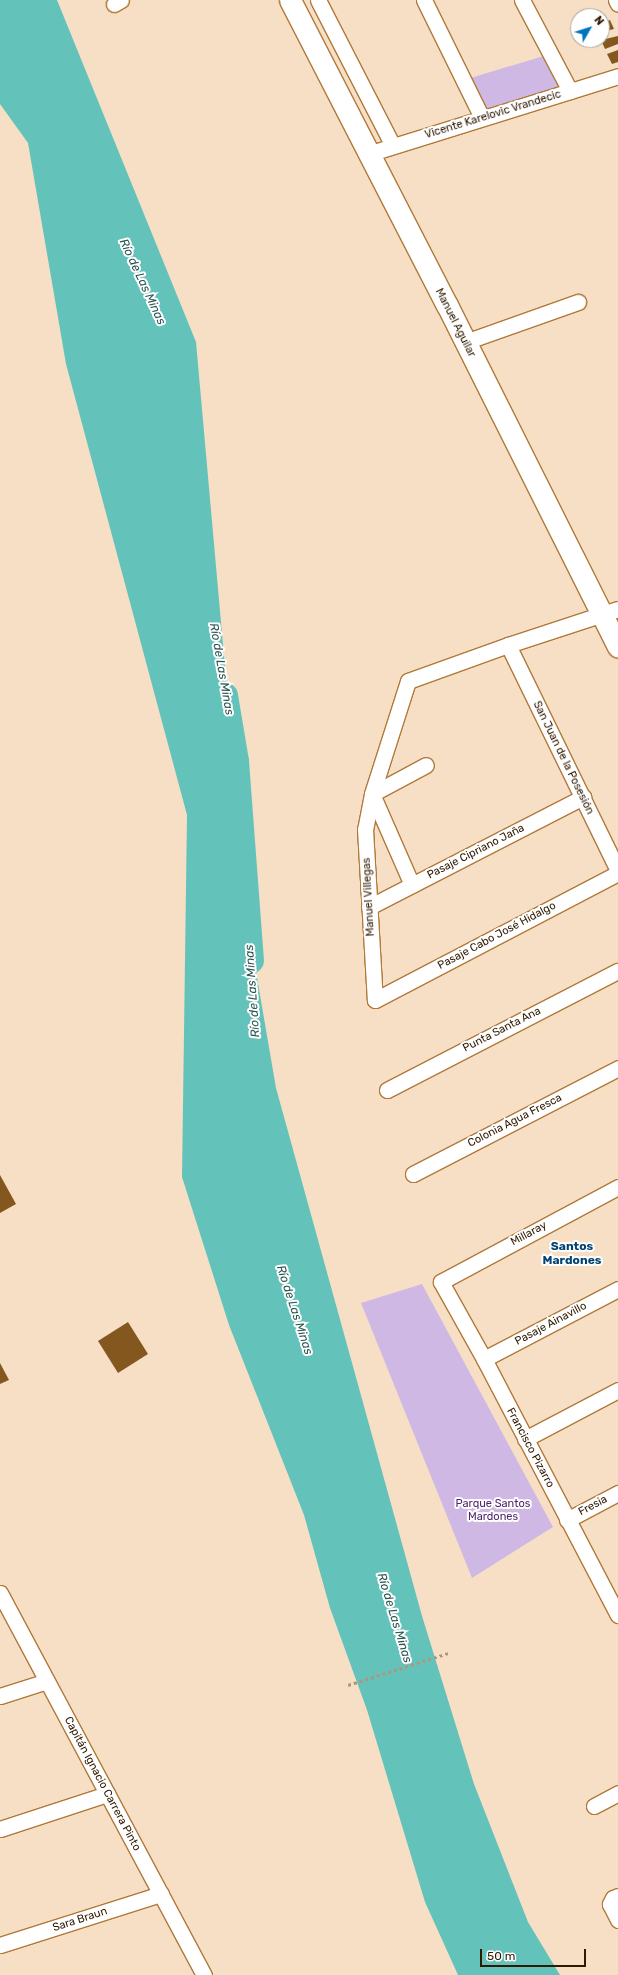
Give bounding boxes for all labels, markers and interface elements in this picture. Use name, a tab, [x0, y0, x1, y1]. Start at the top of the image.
north arrow	[570, 8, 610, 48]
text: N	[591, 14, 606, 28]
street label: Vicente Karelovic Vrandecic	[423, 88, 563, 142]
water label: Río de Las Minas	[116, 237, 168, 327]
street label: Manuel Aguilar	[432, 286, 478, 360]
water label: Río de Las Minas	[206, 622, 236, 716]
street label: San Juan de la Posesión	[530, 699, 596, 817]
street label: Pasaje Cipriano Jaña	[425, 822, 527, 882]
street label: Manuel Villegas	[360, 857, 378, 937]
street label: Pasaje Cabo José Hidalgo	[436, 899, 558, 973]
water label: Río de Las Minas	[243, 944, 263, 1038]
street label: Punta Santa Ana	[461, 1005, 543, 1055]
street label: Colonia Agua Fresca	[466, 1091, 564, 1151]
street label: Millaray	[509, 1219, 549, 1249]
district label: Santos Mardones	[543, 1240, 601, 1268]
water label: Río de Las Minas	[273, 1263, 315, 1357]
street label: Pasaje Ainavillo	[513, 1300, 589, 1348]
street label: Francisco Pizarro	[503, 1406, 557, 1490]
street label: Fresia	[576, 1493, 610, 1519]
park label: Parque Santos Mardones	[456, 1498, 530, 1524]
water label: Río de Las Minas	[373, 1571, 415, 1665]
street label: Capitán Ignacio Carrera Pinto	[61, 1715, 143, 1853]
street label: Sara Braun	[51, 1905, 109, 1935]
scale bar	[482, 1941, 588, 1967]
text: 50 m	[487, 1949, 515, 1963]

